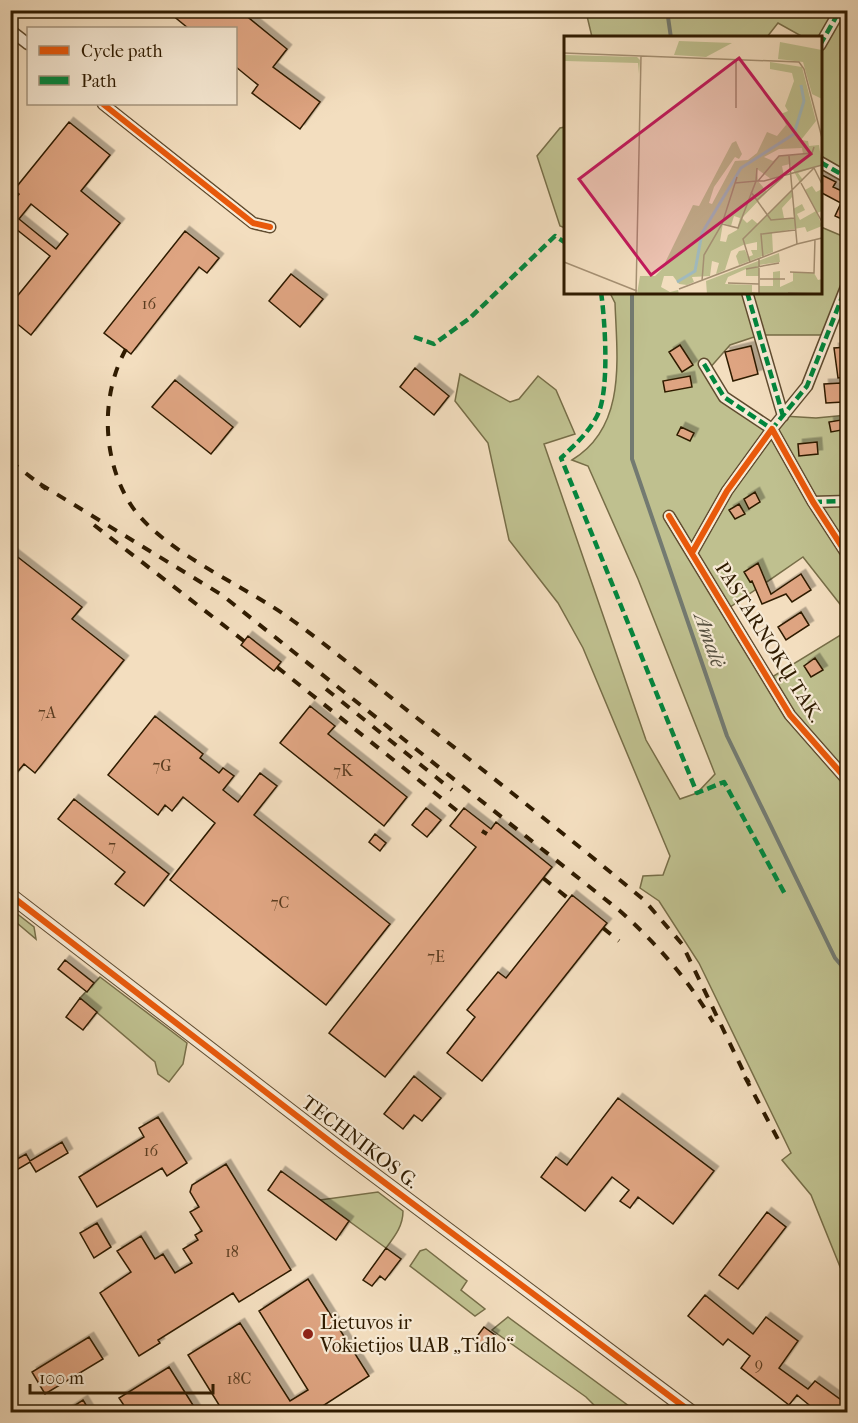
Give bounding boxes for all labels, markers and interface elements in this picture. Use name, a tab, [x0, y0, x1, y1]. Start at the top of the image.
legend	[27, 27, 237, 105]
inset map	[564, 36, 822, 294]
text: Cycle path	[81, 41, 162, 62]
text: Path	[81, 71, 117, 92]
house number: 16	[142, 294, 156, 313]
street label: PASTARNOKŲ TAK.	[710, 558, 828, 726]
water label: Amalė	[689, 607, 731, 671]
house number: 7A	[38, 703, 57, 722]
house number: 7G	[152, 756, 172, 775]
house number: 7K	[333, 761, 354, 780]
house number: 7	[108, 836, 116, 855]
house number: 7C	[271, 893, 289, 912]
house number: 7E	[427, 947, 445, 966]
street label: TECHNIKOS G.	[297, 1091, 423, 1193]
house number: 16	[144, 1141, 158, 1160]
house number: 18	[225, 1242, 239, 1261]
place label: Lietuvos ir Vokietijos UAB „Tidlo“	[319, 1311, 514, 1357]
marker: Lietuvos ir Vokietijos UAB „Tidlo“	[301, 1327, 315, 1341]
house number: 9	[755, 1354, 763, 1373]
scale bar	[30, 1357, 213, 1395]
text: 100 m	[39, 1368, 84, 1389]
house number: 18C	[227, 1369, 251, 1388]

